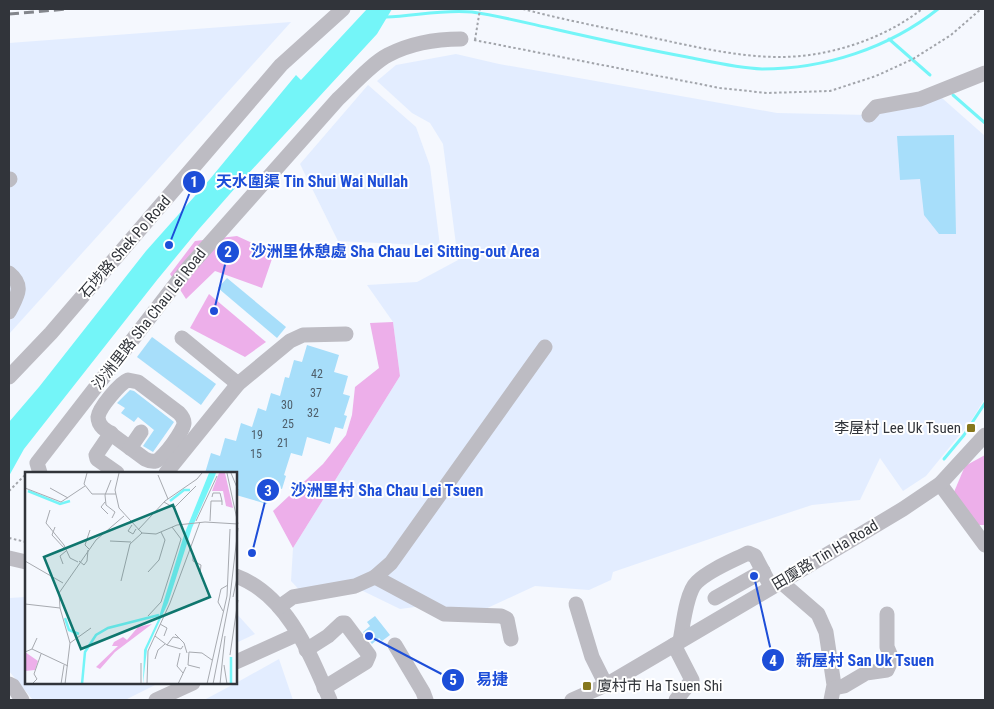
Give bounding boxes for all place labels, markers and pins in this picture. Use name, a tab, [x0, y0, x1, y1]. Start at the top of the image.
callout: 天水圍渠 Tin Shui Wai Nullah	[181, 166, 418, 197]
callout: 沙洲里休憩處 Sha Chau Lei Sitting-out Area	[215, 236, 549, 267]
place label: 李屋村 Lee Uk Tsuen	[834, 419, 961, 437]
marker: 李屋村 Lee Uk Tsuen	[965, 422, 977, 434]
callout: 沙洲里村 Sha Chau Lei Tsuen	[256, 475, 494, 506]
callout: 新屋村 San Uk Tsuen	[760, 645, 944, 676]
callout: 易捷	[441, 664, 518, 695]
place label: 廈村市 Ha Tsuen Shi	[597, 677, 722, 695]
marker: 廈村市 Ha Tsuen Shi	[581, 680, 593, 692]

